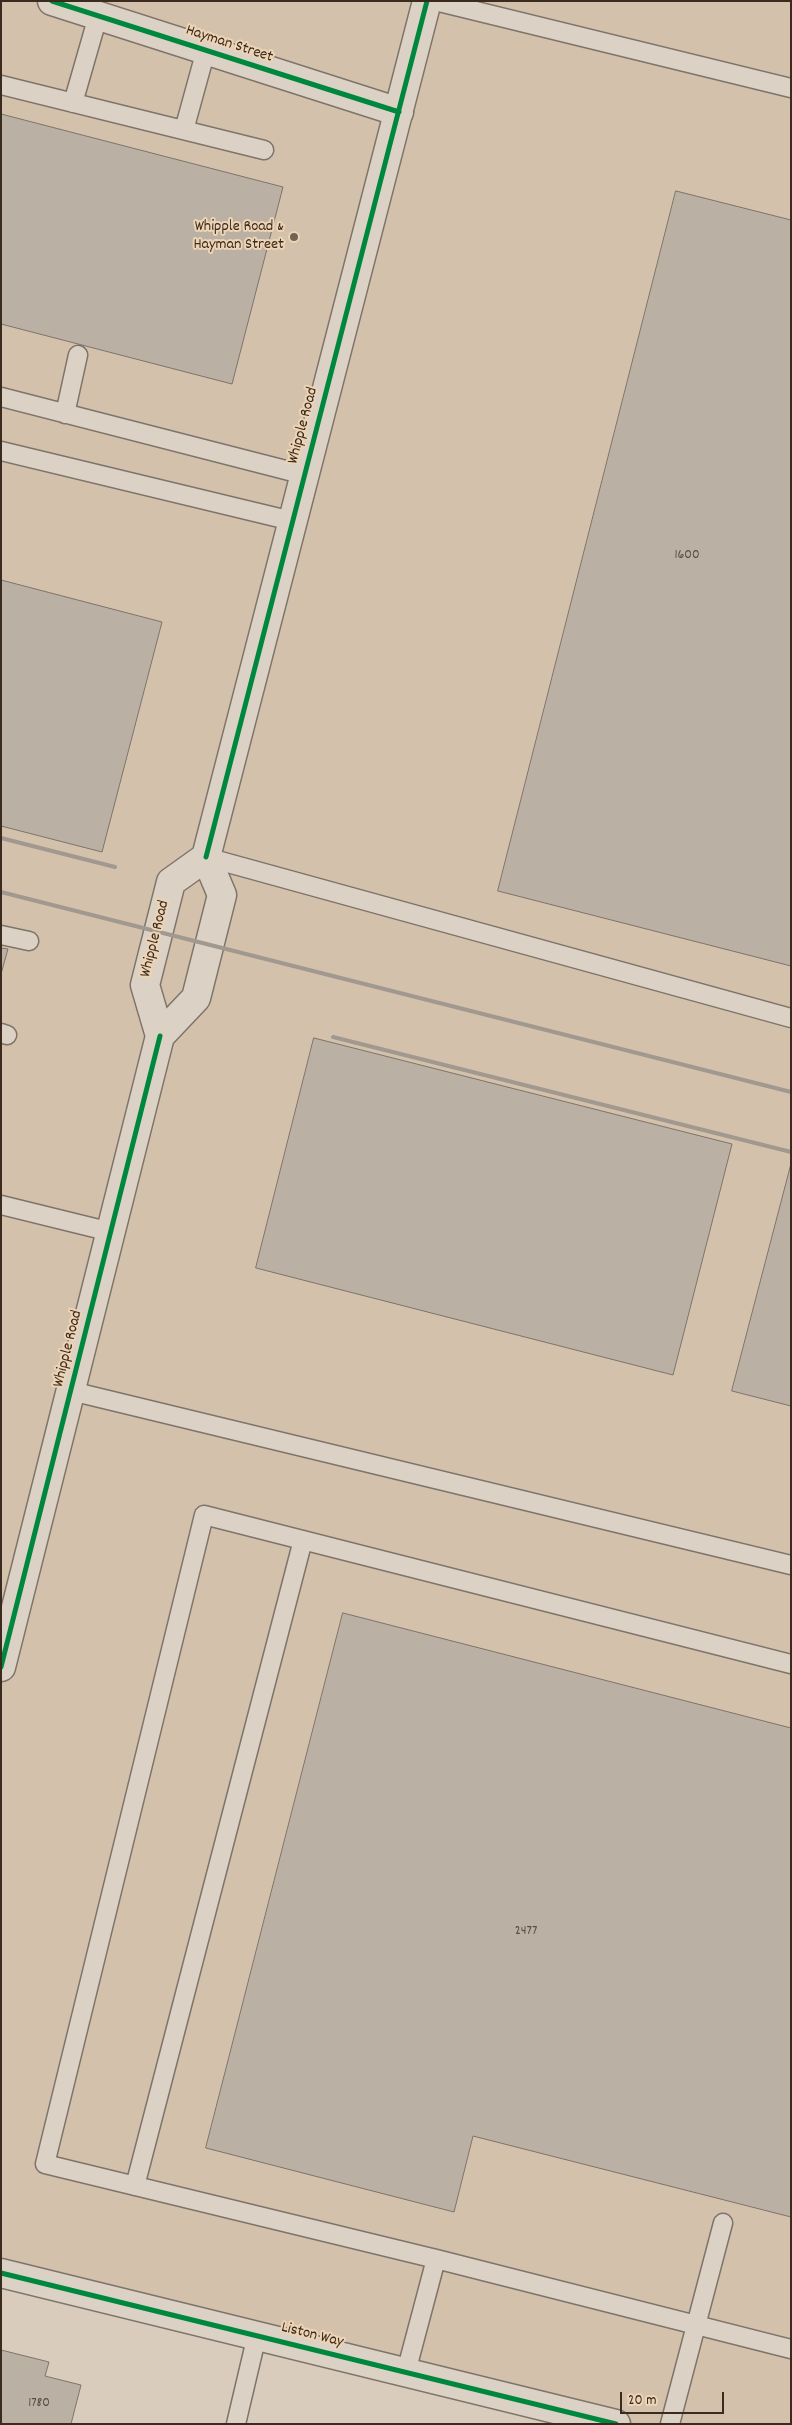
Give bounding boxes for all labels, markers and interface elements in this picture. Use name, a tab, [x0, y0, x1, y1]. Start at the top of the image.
street label: Hayman Street	[183, 22, 275, 68]
place label: Whipple Road & Hayman Street	[193, 218, 284, 256]
marker: Whipple Road & Hayman Street	[288, 231, 300, 243]
street label: Whipple Road	[285, 386, 323, 466]
house number: 1600	[674, 548, 700, 564]
street label: Whipple Road	[137, 899, 175, 979]
street label: Whipple Road	[50, 1309, 88, 1389]
house number: 2477	[515, 1924, 537, 1940]
street label: Liston Way	[279, 2319, 345, 2353]
scale bar	[622, 2382, 726, 2414]
text: 20 m	[628, 2390, 656, 2412]
house number: 1780	[28, 2396, 50, 2412]

